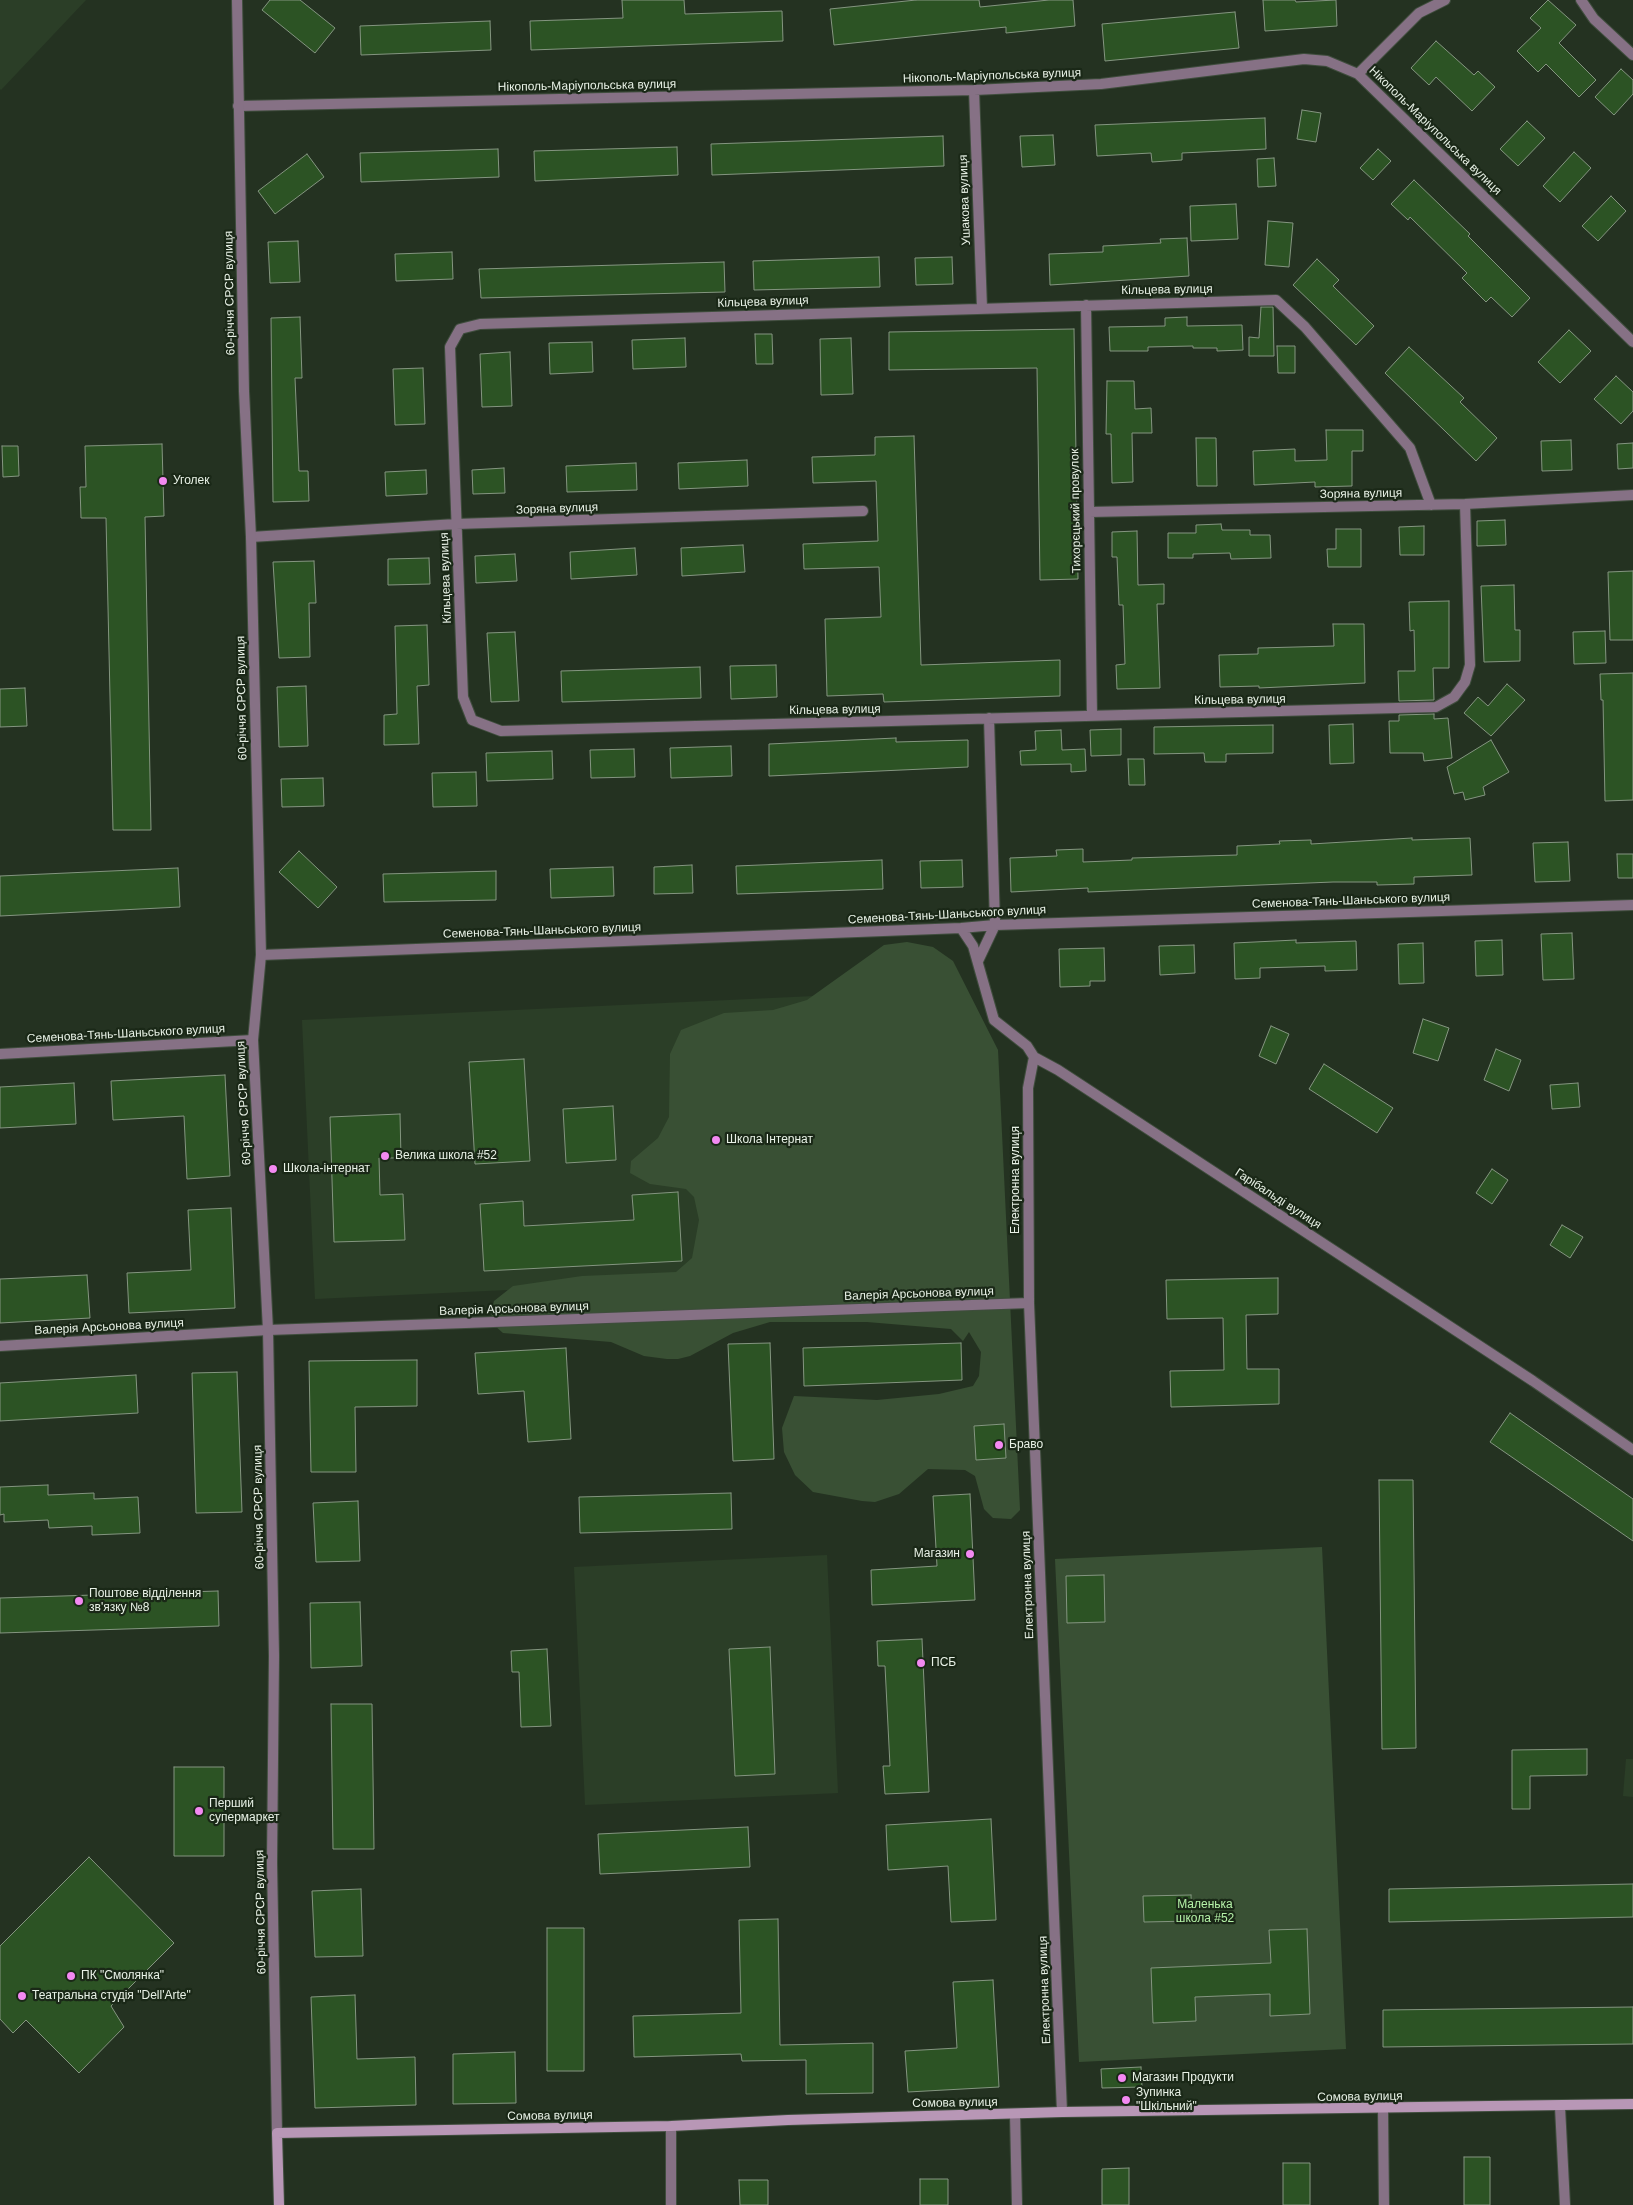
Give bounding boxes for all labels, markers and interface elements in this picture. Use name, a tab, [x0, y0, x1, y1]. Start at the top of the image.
street label: Нікополь-Маріупольська вулиця	[1366, 64, 1504, 198]
street label: Нікополь-Маріупольська вулиця	[903, 66, 1081, 86]
street label: Нікополь-Маріупольська вулиця	[498, 77, 676, 95]
street label: Ушакова вулиця	[956, 154, 974, 246]
street label: 60-річчя СРСР вулиця	[222, 231, 238, 355]
street label: Кільцева вулиця	[1121, 282, 1213, 298]
street label: Кільцева вулиця	[717, 293, 809, 311]
street label: Тихорєцький провулок	[1068, 449, 1084, 573]
place label: Уголек	[173, 474, 210, 488]
marker: Уголек	[157, 475, 169, 487]
street label: Зоряна вулиця	[1320, 486, 1402, 502]
street label: Зоряна вулиця	[516, 500, 598, 518]
street label: Кільцева вулиця	[437, 532, 455, 624]
street label: 60-річчя СРСР вулиця	[234, 636, 250, 760]
street label: Кільцева вулиця	[1194, 692, 1286, 708]
street label: Кільцева вулиця	[789, 702, 881, 718]
street label: Семенова-Тянь-Шаньського вулиця	[1252, 890, 1450, 912]
street label: Семенова-Тянь-Шаньського вулиця	[848, 903, 1046, 927]
street label: Семенова-Тянь-Шаньського вулиця	[443, 920, 641, 942]
street label: Семенова-Тянь-Шаньського вулиця	[27, 1022, 225, 1046]
street label: 60-річчя СРСР вулиця	[234, 1040, 254, 1166]
street label: Електронна вулиця	[1009, 1126, 1023, 1234]
place label: Школа Інтернат	[726, 1133, 813, 1147]
marker: Школа Інтернат	[710, 1134, 722, 1146]
place label: Велика школа #52	[395, 1149, 497, 1163]
marker: Велика школа #52	[379, 1150, 391, 1162]
place label: Школа-інтернат	[283, 1162, 370, 1176]
marker: Школа-інтернат	[267, 1163, 279, 1175]
street label: Гарібальді вулиця	[1232, 1166, 1324, 1232]
street label: Валерія Арсьонова вулиця	[844, 1284, 994, 1304]
street label: Валерія Арсьонова вулиця	[439, 1299, 589, 1319]
street label: Валерія Арсьонова вулиця	[34, 1316, 184, 1338]
place label: Браво	[1009, 1438, 1043, 1452]
marker: Браво	[993, 1439, 1005, 1451]
street label: 60-річчя СРСР вулиця	[251, 1445, 267, 1569]
street label: Електронна вулиця	[1019, 1531, 1037, 1639]
place label: Магазин	[914, 1547, 960, 1561]
marker: Магазин	[964, 1548, 976, 1560]
place label: Поштове відділення зв'язку №8	[89, 1587, 201, 1615]
marker: Поштове відділення зв'язку №8	[73, 1595, 85, 1607]
place label: ПСБ	[931, 1656, 956, 1670]
marker: ПСБ	[915, 1657, 927, 1669]
place label: Перший супермаркет	[209, 1797, 280, 1825]
marker: Перший супермаркет	[193, 1805, 205, 1817]
street label: 60-річчя СРСР вулиця	[253, 1850, 269, 1974]
park label: Маленька школа #52	[1176, 1898, 1234, 1926]
street label: Електронна вулиця	[1036, 1936, 1054, 2044]
place label: ПК "Смолянка"	[81, 1969, 164, 1983]
marker: ПК "Смолянка"	[65, 1970, 77, 1982]
place label: Театральна студiя "Dell'Arte"	[32, 1989, 191, 2003]
marker: Театральна студiя "Dell'Arte"	[16, 1990, 28, 2002]
place label: Магазин Продукти	[1132, 2071, 1234, 2085]
marker: Магазин Продукти	[1116, 2072, 1128, 2084]
place label: Зупинка "Шкільний"	[1136, 2086, 1197, 2114]
street label: Сомова вулиця	[1317, 2089, 1403, 2105]
marker: Зупинка "Шкільний"	[1120, 2094, 1132, 2106]
street label: Сомова вулиця	[912, 2095, 998, 2111]
street label: Сомова вулиця	[507, 2108, 593, 2124]

